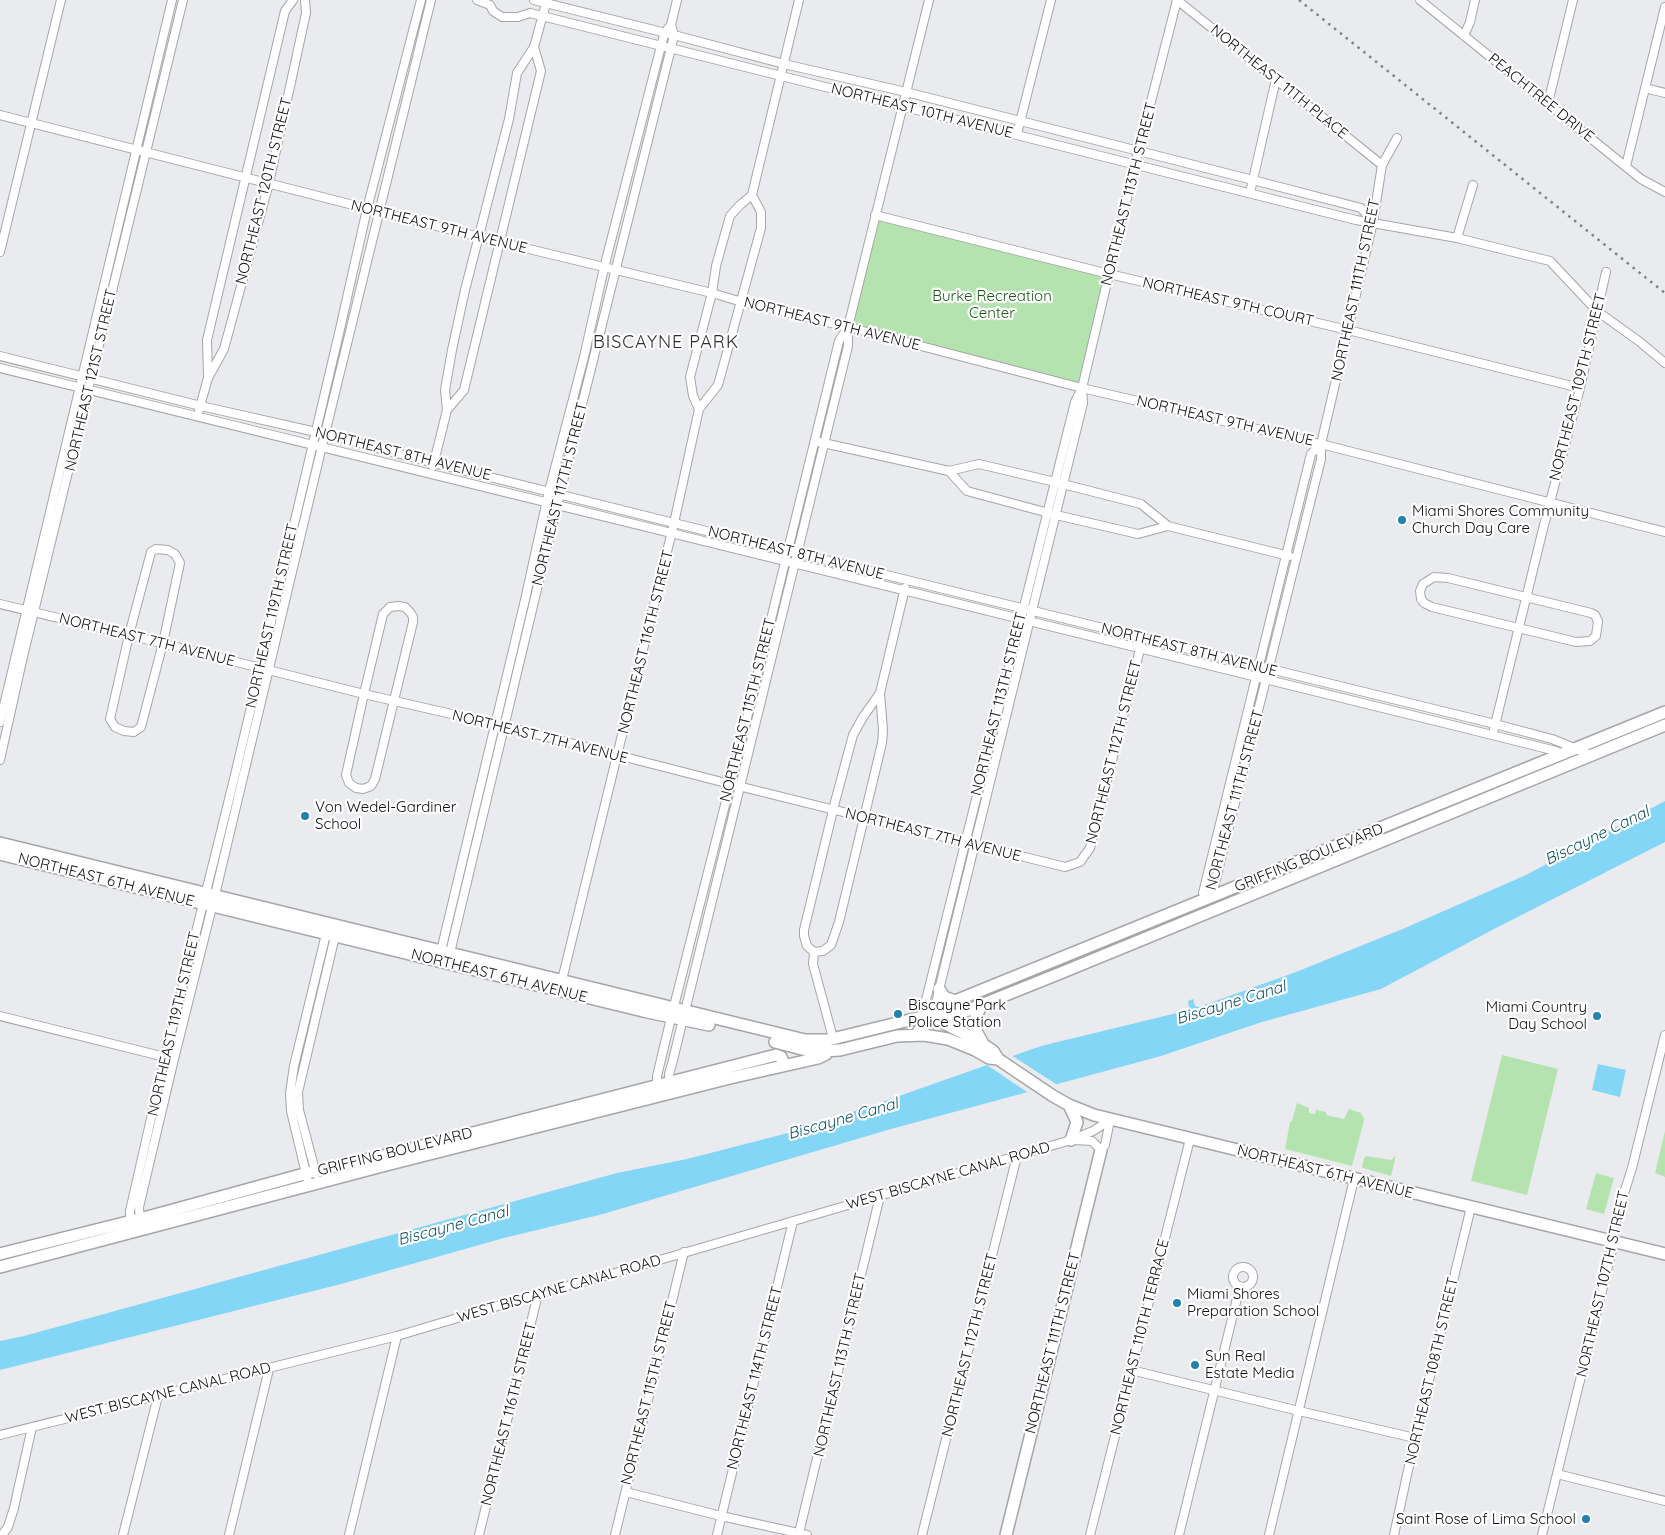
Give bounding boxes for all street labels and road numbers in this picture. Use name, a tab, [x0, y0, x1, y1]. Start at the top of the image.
street label: NORTHEAST 11TH PLACE	[1207, 21, 1351, 143]
street label: PEACHTREE DRIVE	[1484, 50, 1598, 146]
street label: NORTHEAST 10TH AVENUE	[829, 80, 1015, 142]
street label: NORTHEAST 120TH STREET	[232, 96, 296, 286]
street label: NORTHEAST 113TH STREET	[1097, 100, 1161, 288]
street label: NORTHEAST 9TH AVENUE	[349, 196, 529, 258]
street label: NORTHEAST 111TH STREET	[1328, 197, 1384, 383]
street label: NORTHEAST 9TH COURT	[1141, 274, 1315, 330]
street label: NORTHEAST 121ST STREET	[61, 287, 121, 473]
street label: NORTHEAST 109TH STREET	[1546, 292, 1610, 482]
street label: NORTHEAST 9TH AVENUE	[742, 293, 922, 355]
street label: NORTHEAST 9TH AVENUE	[1135, 392, 1315, 450]
street label: NORTHEAST 117TH STREET	[528, 400, 592, 588]
street label: NORTHEAST 8TH AVENUE	[313, 423, 493, 485]
street label: NORTHEAST 119TH STREET	[242, 522, 302, 710]
street label: NORTHEAST 8TH AVENUE	[706, 522, 886, 584]
street label: NORTHEAST 116TH STREET	[614, 548, 678, 736]
street label: NORTHEAST 7TH AVENUE	[57, 609, 237, 671]
street label: NORTHEAST 113TH STREET	[967, 610, 1031, 798]
street label: NORTHEAST 115TH STREET	[716, 616, 780, 804]
street label: NORTHEAST 8TH AVENUE	[1099, 619, 1279, 681]
street label: NORTHEAST 112TH STREET	[1082, 658, 1146, 846]
street label: NORTHEAST 7TH AVENUE	[450, 706, 630, 768]
street label: NORTHEAST 111TH STREET	[1202, 708, 1268, 892]
street label: NORTHEAST 7TH AVENUE	[843, 804, 1023, 866]
street label: GRIFFING BOULEVARD	[1232, 820, 1386, 896]
street label: NORTHEAST 6TH AVENUE	[16, 849, 196, 911]
street label: NORTHEAST 119TH STREET	[144, 930, 204, 1118]
street label: NORTHEAST 6TH AVENUE	[409, 945, 589, 1007]
street label: GRIFFING BOULEVARD	[316, 1124, 474, 1180]
street label: WEST BISCAYNE CANAL ROAD	[844, 1138, 1052, 1214]
street label: NORTHEAST 6TH AVENUE	[1235, 1141, 1415, 1203]
street label: NORTHEAST 107TH STREET	[1573, 1189, 1633, 1379]
street label: NORTHEAST 110TH TERRACE	[1107, 1237, 1173, 1437]
street label: WEST BISCAYNE CANAL ROAD	[455, 1251, 663, 1327]
street label: NORTHEAST 112TH STREET	[938, 1251, 1002, 1439]
street label: NORTHEAST 111TH STREET	[1022, 1251, 1084, 1435]
street label: NORTHEAST 113TH STREET	[810, 1271, 870, 1459]
street label: NORTHEAST 108TH STREET	[1402, 1275, 1462, 1467]
street label: NORTHEAST 114TH STREET	[723, 1284, 787, 1472]
street label: NORTHEAST 115TH STREET	[617, 1299, 681, 1487]
street label: NORTHEAST 116TH STREET	[477, 1320, 541, 1508]
street label: WEST BISCAYNE CANAL ROAD	[63, 1359, 273, 1427]

